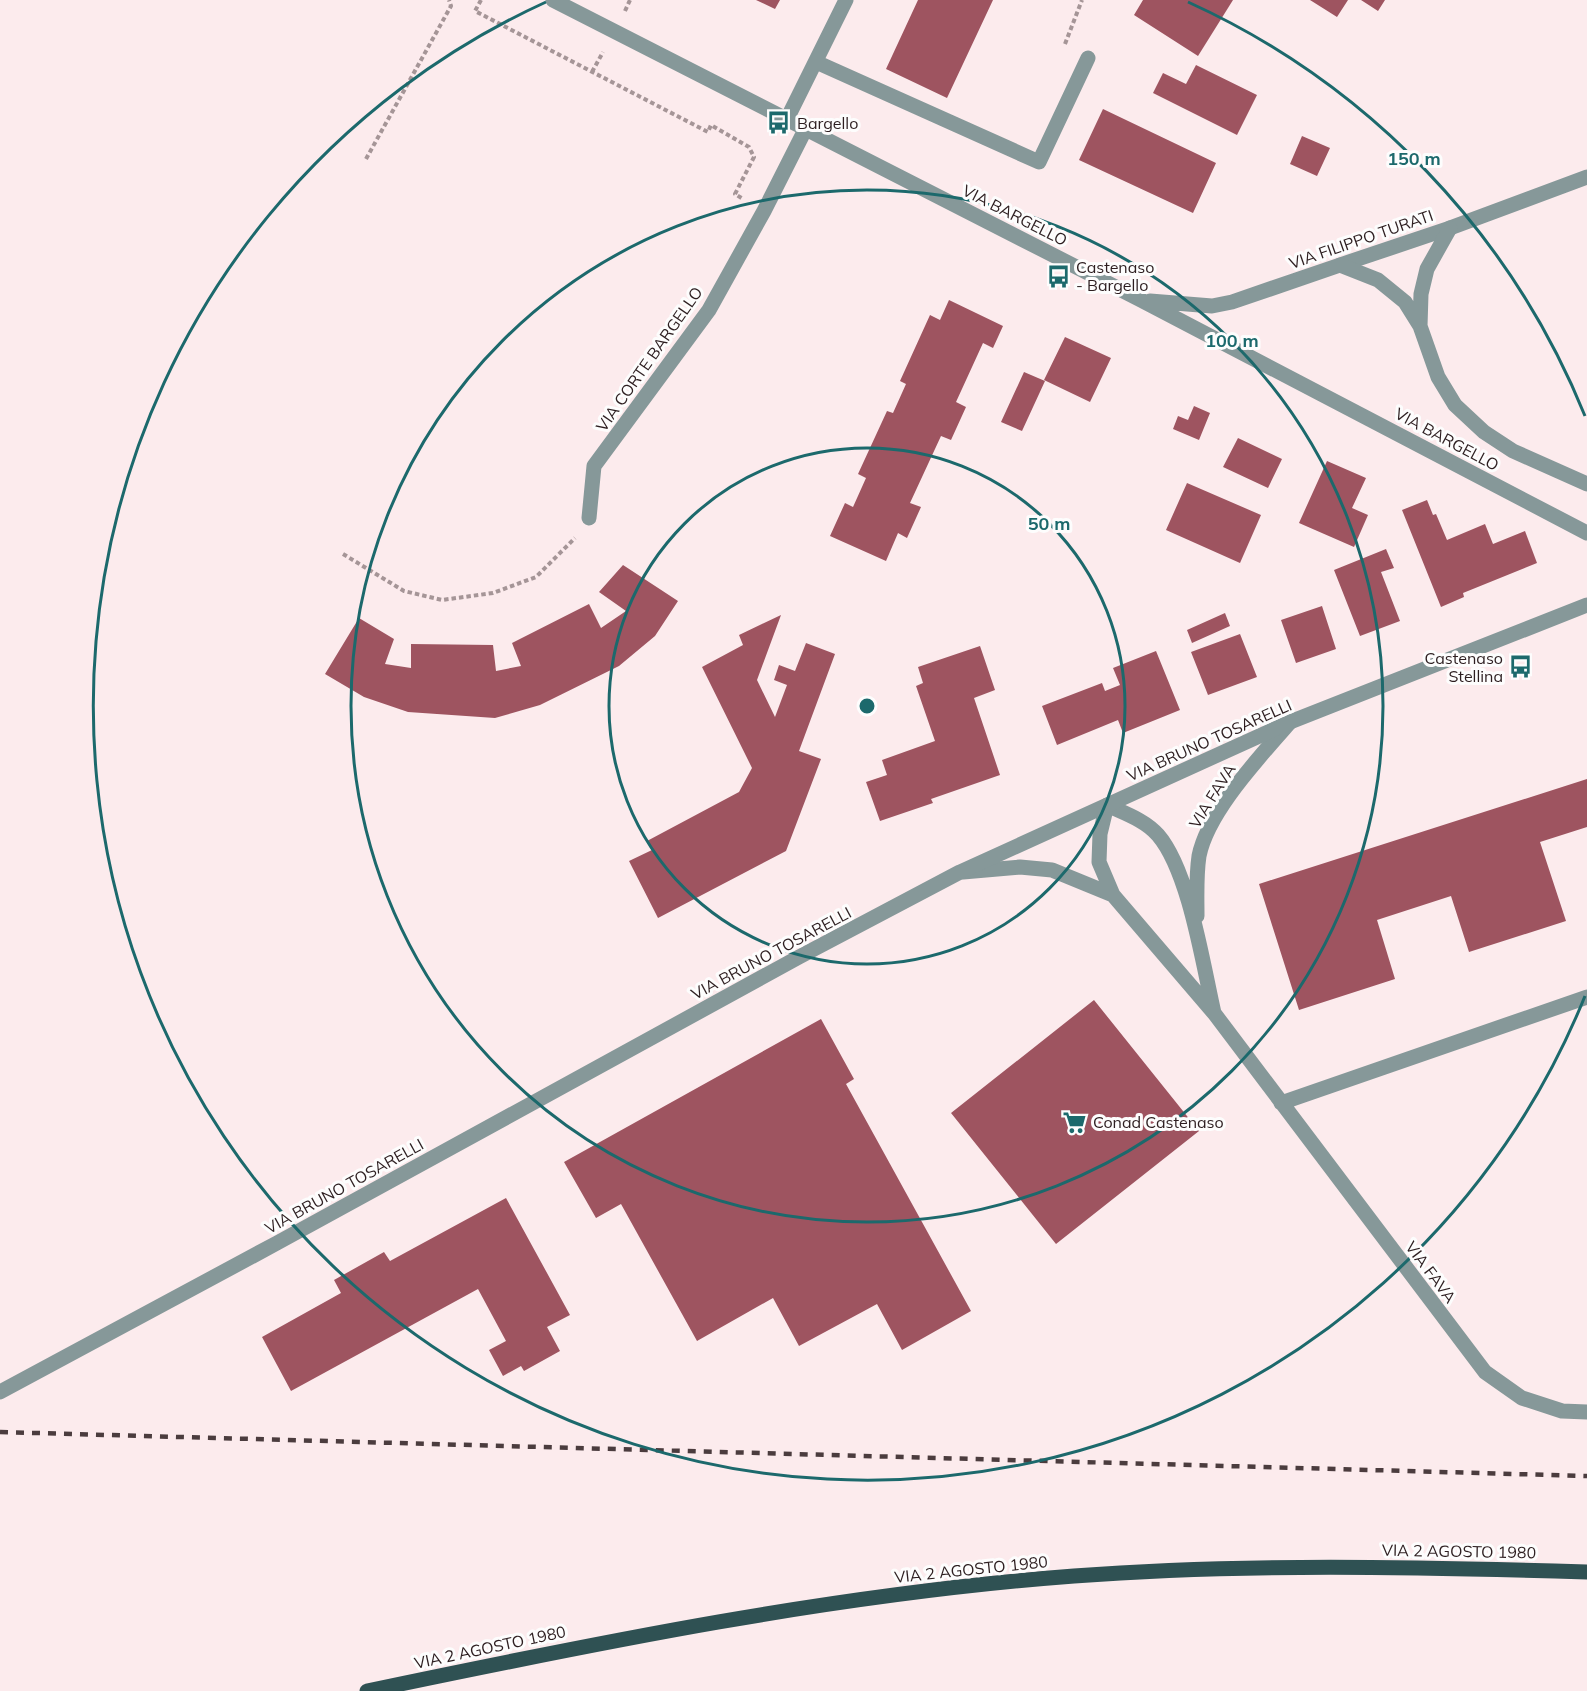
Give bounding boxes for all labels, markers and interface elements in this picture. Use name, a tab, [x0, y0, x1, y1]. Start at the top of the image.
bus stop icon: Bargello	[766, 110, 792, 136]
place label: Bargello	[797, 113, 858, 133]
text: 150 m	[1387, 147, 1441, 170]
street label: VIA BARGELLO	[959, 180, 1071, 250]
street label: VIA FILIPPO TURATI	[1286, 205, 1436, 273]
place label: Castenaso - Bargello	[1076, 257, 1154, 295]
bus stop icon: Castenaso - Bargello	[1045, 263, 1071, 289]
street label: VIA CORTE BARGELLO	[591, 283, 707, 435]
text: 100 m	[1205, 329, 1259, 352]
street label: VIA BARGELLO	[1392, 403, 1502, 475]
text: 50 m	[1028, 512, 1070, 535]
place label: Castenaso Stellina	[1425, 648, 1503, 686]
bus stop icon: Castenaso Stellina	[1508, 654, 1534, 680]
street label: VIA BRUNO TOSARELLI	[1123, 695, 1295, 785]
centre of rings	[857, 696, 877, 716]
street label: VIA FAVA	[1184, 760, 1240, 832]
street label: VIA BRUNO TOSARELLI	[688, 902, 854, 1004]
supermarket icon: Conad Castenaso	[1062, 1109, 1088, 1135]
place label: Conad Castenaso	[1093, 1112, 1224, 1132]
street label: VIA BRUNO TOSARELLI	[261, 1134, 427, 1238]
street label: VIA FAVA	[1401, 1237, 1461, 1307]
street label: VIA 2 AGOSTO 1980	[1382, 1540, 1536, 1562]
street label: VIA 2 AGOSTO 1980	[893, 1551, 1049, 1587]
street label: VIA 2 AGOSTO 1980	[412, 1621, 568, 1673]

